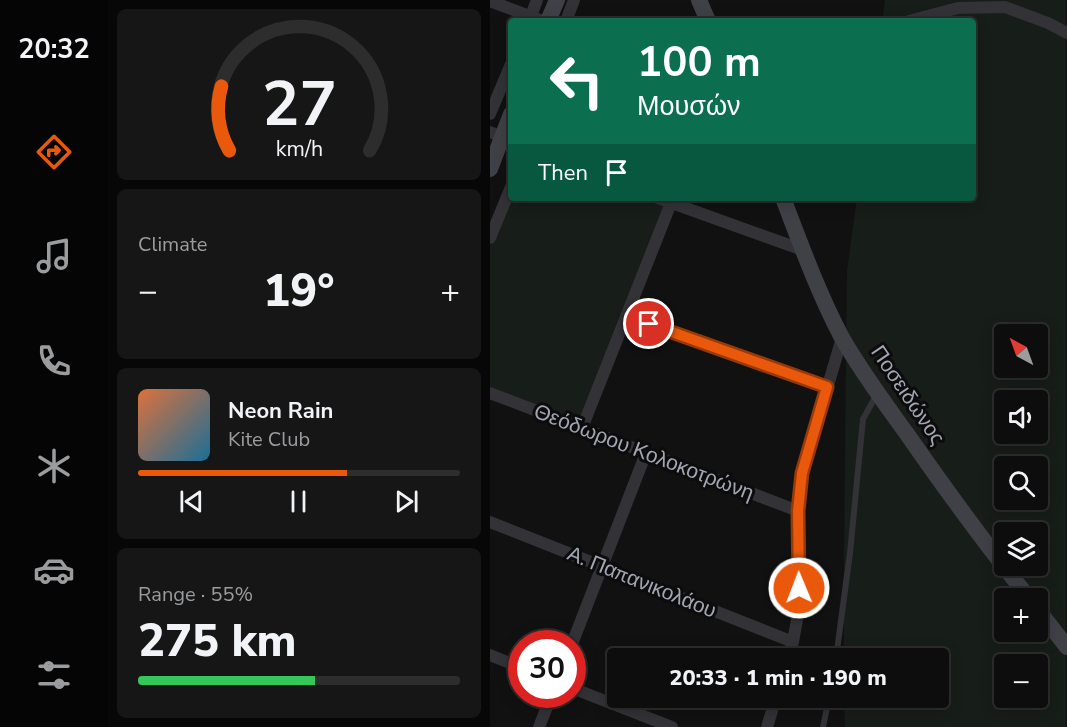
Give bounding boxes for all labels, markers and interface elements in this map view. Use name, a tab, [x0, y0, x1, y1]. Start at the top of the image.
text: 20:32	[18, 31, 90, 68]
text: 100 m	[637, 34, 761, 91]
icon: left	[538, 42, 616, 120]
text: 27	[262, 62, 336, 147]
text: Μουσών	[637, 88, 741, 125]
icon: directions	[33, 131, 75, 173]
text: km/h	[275, 135, 323, 165]
icon: arrive	[600, 156, 633, 189]
text: Then	[538, 158, 588, 188]
text: Climate	[138, 231, 207, 258]
icon: music	[33, 235, 75, 277]
text: 19°	[263, 261, 335, 322]
text: −	[138, 269, 158, 314]
text: +	[440, 269, 460, 314]
pin	[623, 298, 674, 349]
icon: arrive	[632, 307, 665, 340]
north arrow	[994, 324, 1048, 378]
map controls	[994, 324, 1048, 708]
icon: phone	[33, 340, 75, 382]
street label: Ποσειδώνος	[864, 340, 952, 450]
button: sound	[994, 390, 1048, 444]
text: Neon Rain	[228, 396, 333, 426]
street label: Θεόδωρου Κολοκοτρώνη	[530, 397, 758, 507]
text: Kite Club	[228, 426, 310, 453]
icon: climate	[33, 445, 75, 487]
button: search	[994, 456, 1048, 510]
icon: previous	[175, 485, 208, 518]
icon: pause	[282, 485, 315, 518]
icon: next	[390, 485, 423, 518]
button: layers	[994, 522, 1048, 576]
street label: Α. Παπανικολάου	[563, 539, 721, 625]
icon: car	[33, 549, 75, 591]
position arrow	[767, 556, 831, 620]
text: Range · 55%	[138, 581, 253, 608]
button: +	[994, 588, 1048, 642]
text: 275 km	[138, 611, 297, 672]
speed limit sign: 30	[508, 630, 586, 708]
icon: filters	[33, 654, 75, 696]
button: −	[994, 654, 1048, 708]
text: 20:33 · 1 min · 190 m	[669, 663, 887, 693]

